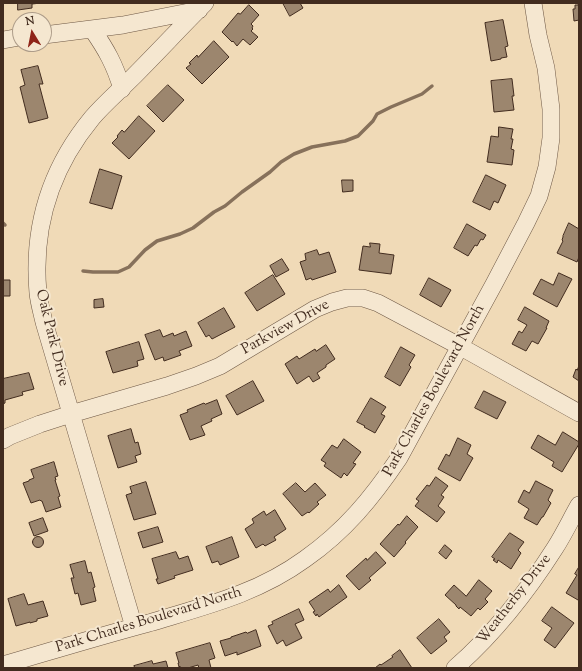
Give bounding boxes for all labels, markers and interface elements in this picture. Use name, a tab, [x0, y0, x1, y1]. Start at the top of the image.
north arrow	[12, 12, 52, 52]
text: N	[24, 13, 36, 30]
street label: Oak Park Drive	[30, 288, 72, 388]
street label: Parkview Drive	[239, 296, 333, 360]
street label: Park Charles Boulevard North	[380, 302, 490, 480]
street label: Weatherby Drive	[474, 551, 556, 649]
street label: Park Charles Boulevard North	[54, 584, 244, 658]

